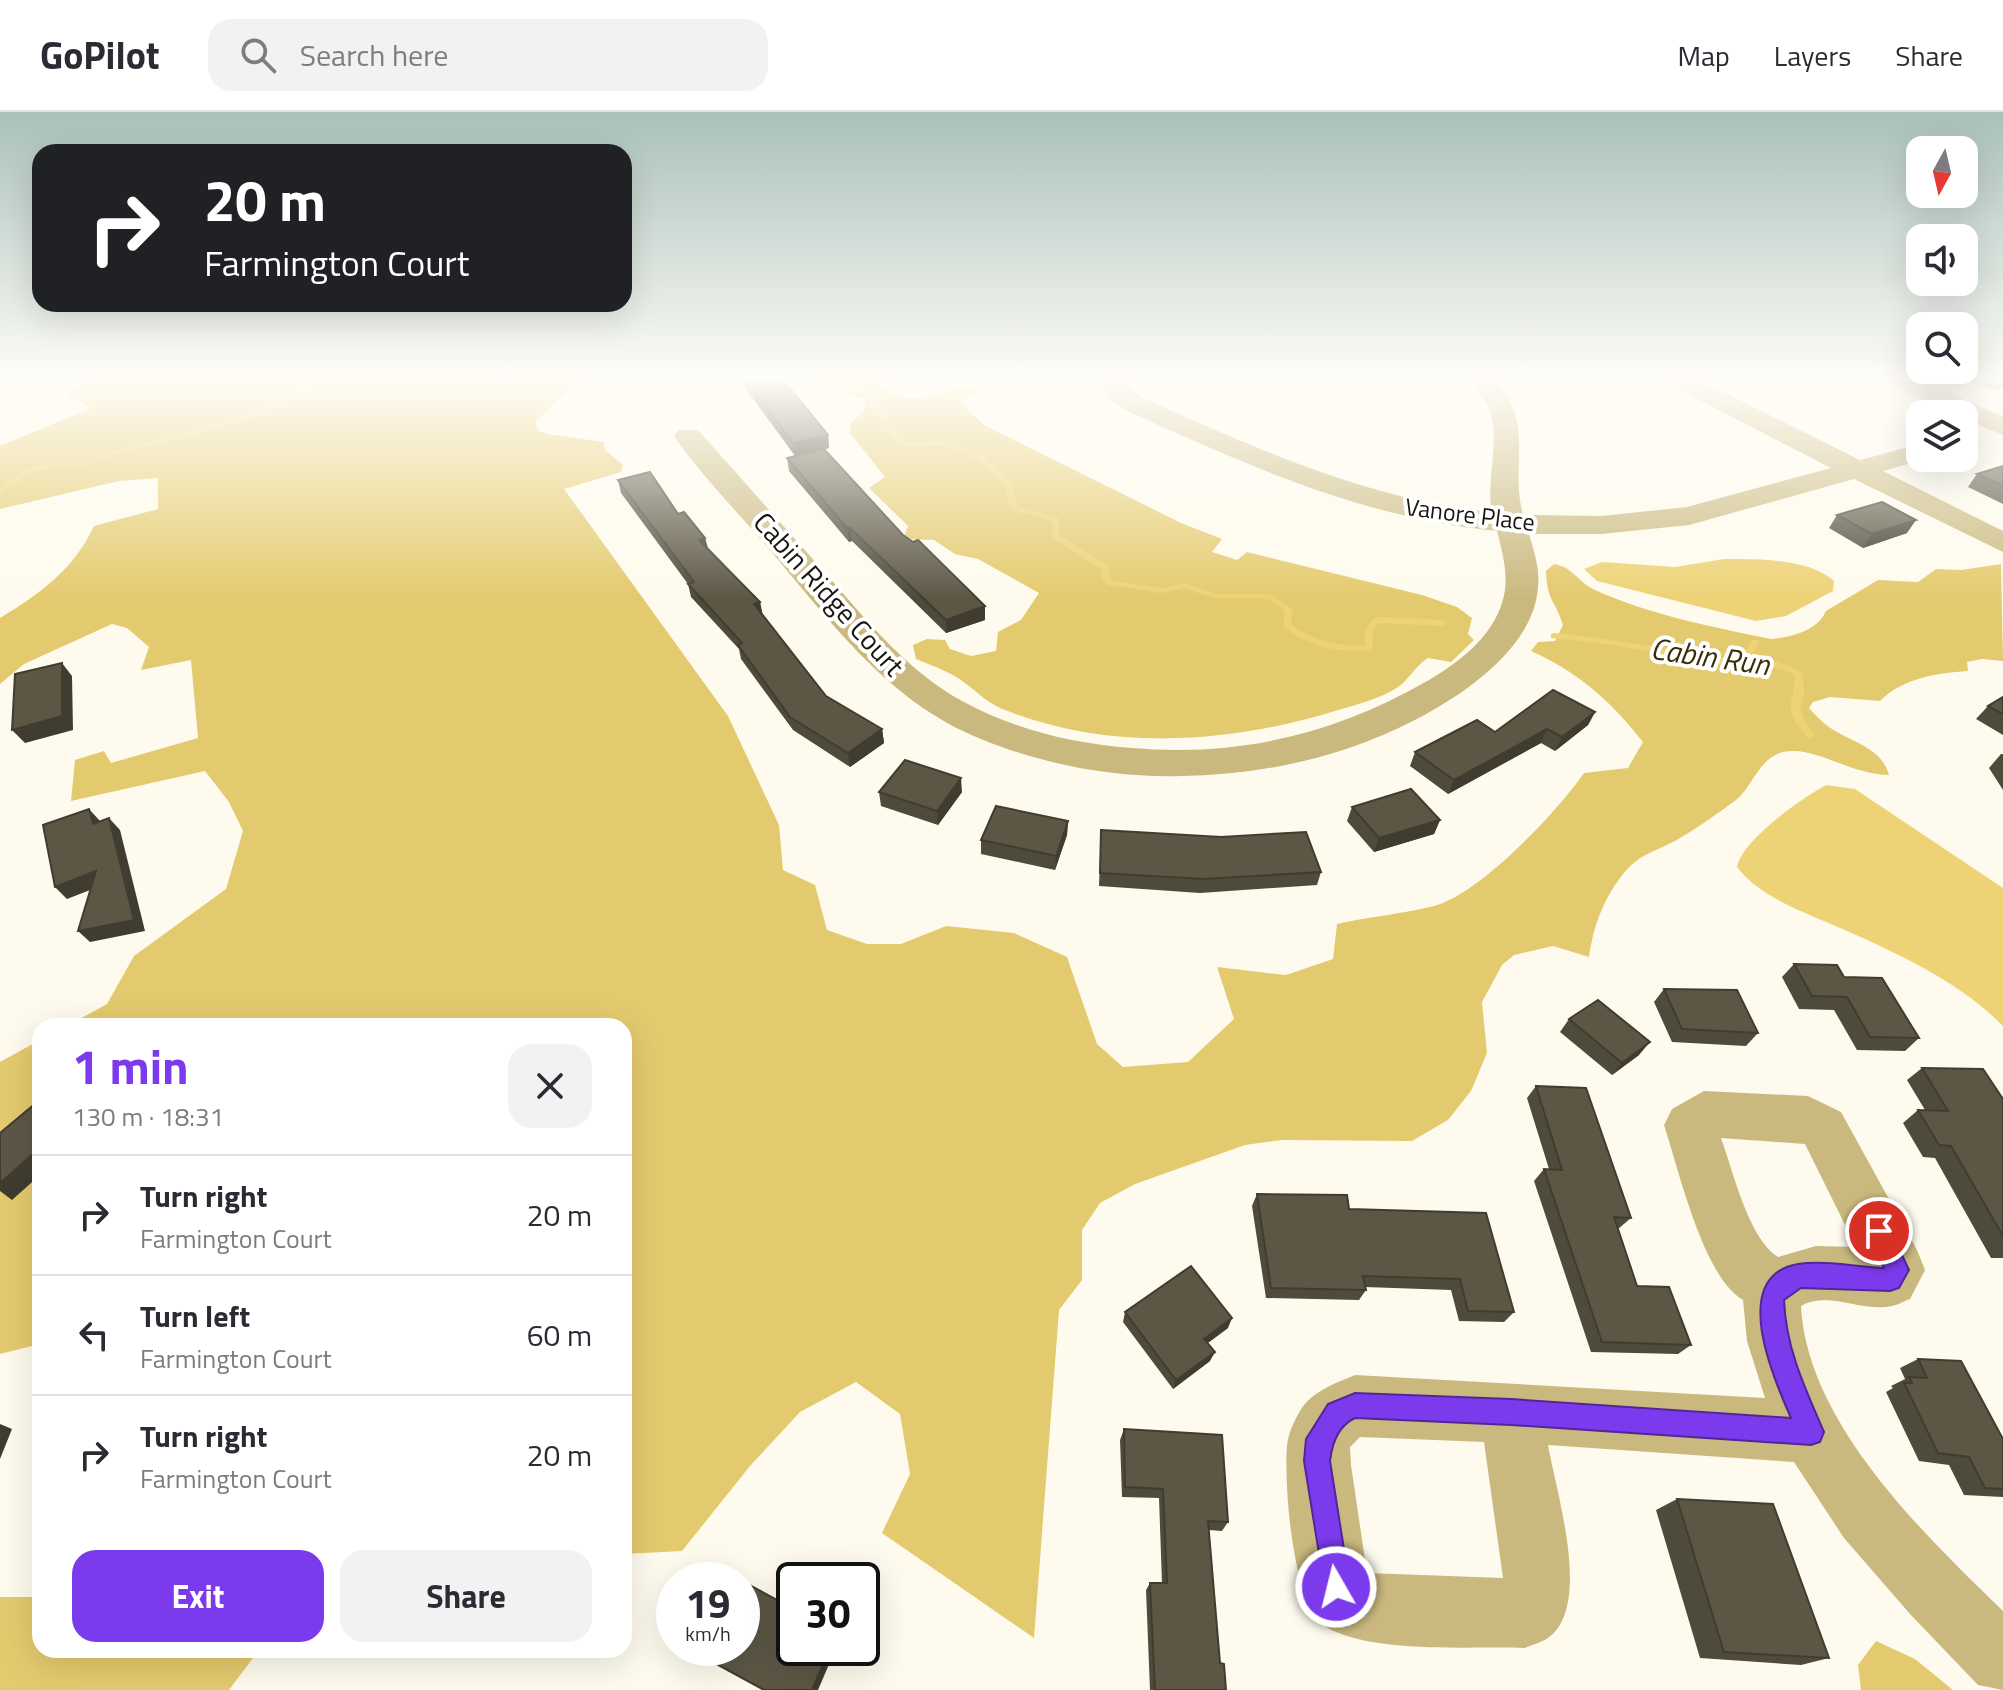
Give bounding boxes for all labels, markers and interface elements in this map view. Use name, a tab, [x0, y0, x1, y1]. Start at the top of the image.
search box	[208, 19, 768, 91]
text: GoPilot	[40, 26, 160, 84]
text: Search here	[300, 32, 449, 78]
icon: search	[236, 33, 280, 77]
text: Map	[1677, 34, 1730, 77]
text: Layers	[1774, 34, 1851, 77]
text: Share	[1895, 34, 1963, 77]
north arrow	[1906, 136, 1978, 208]
map controls	[1906, 136, 1978, 472]
text: 20 m	[204, 158, 326, 243]
icon: right	[72, 176, 176, 280]
button: sound	[1906, 224, 1978, 296]
text: Farmington Court	[204, 235, 469, 290]
button: search	[1906, 312, 1978, 384]
button: layers	[1906, 400, 1978, 472]
street label: Vanore Place	[1403, 488, 1537, 540]
street label: Cabin Ridge Court	[744, 502, 915, 686]
water label: Cabin Run	[1648, 625, 1773, 687]
text: 1 min	[72, 1030, 189, 1103]
button: close	[508, 1044, 592, 1128]
text: 130 m · 18:31	[72, 1097, 224, 1136]
text: Turn right	[140, 1173, 268, 1219]
text: 20 m	[527, 1192, 592, 1238]
icon: right	[72, 1193, 116, 1237]
pin	[1845, 1197, 1913, 1265]
icon: arrive	[1857, 1209, 1901, 1253]
text: Farmington Court	[140, 1219, 332, 1258]
text: Turn left	[140, 1293, 250, 1339]
text: 60 m	[527, 1312, 592, 1358]
icon: left	[72, 1313, 116, 1357]
text: Farmington Court	[140, 1339, 332, 1378]
text: Turn right	[140, 1413, 268, 1459]
text: 20 m	[527, 1432, 592, 1478]
icon: right	[72, 1433, 116, 1477]
text: Farmington Court	[140, 1459, 332, 1498]
position arrow	[1294, 1545, 1378, 1629]
button: Exit	[72, 1550, 324, 1642]
button: Share	[340, 1550, 592, 1642]
speed limit sign: 30	[776, 1562, 880, 1666]
text: 19	[686, 1573, 730, 1634]
text: km/h	[685, 1618, 731, 1649]

